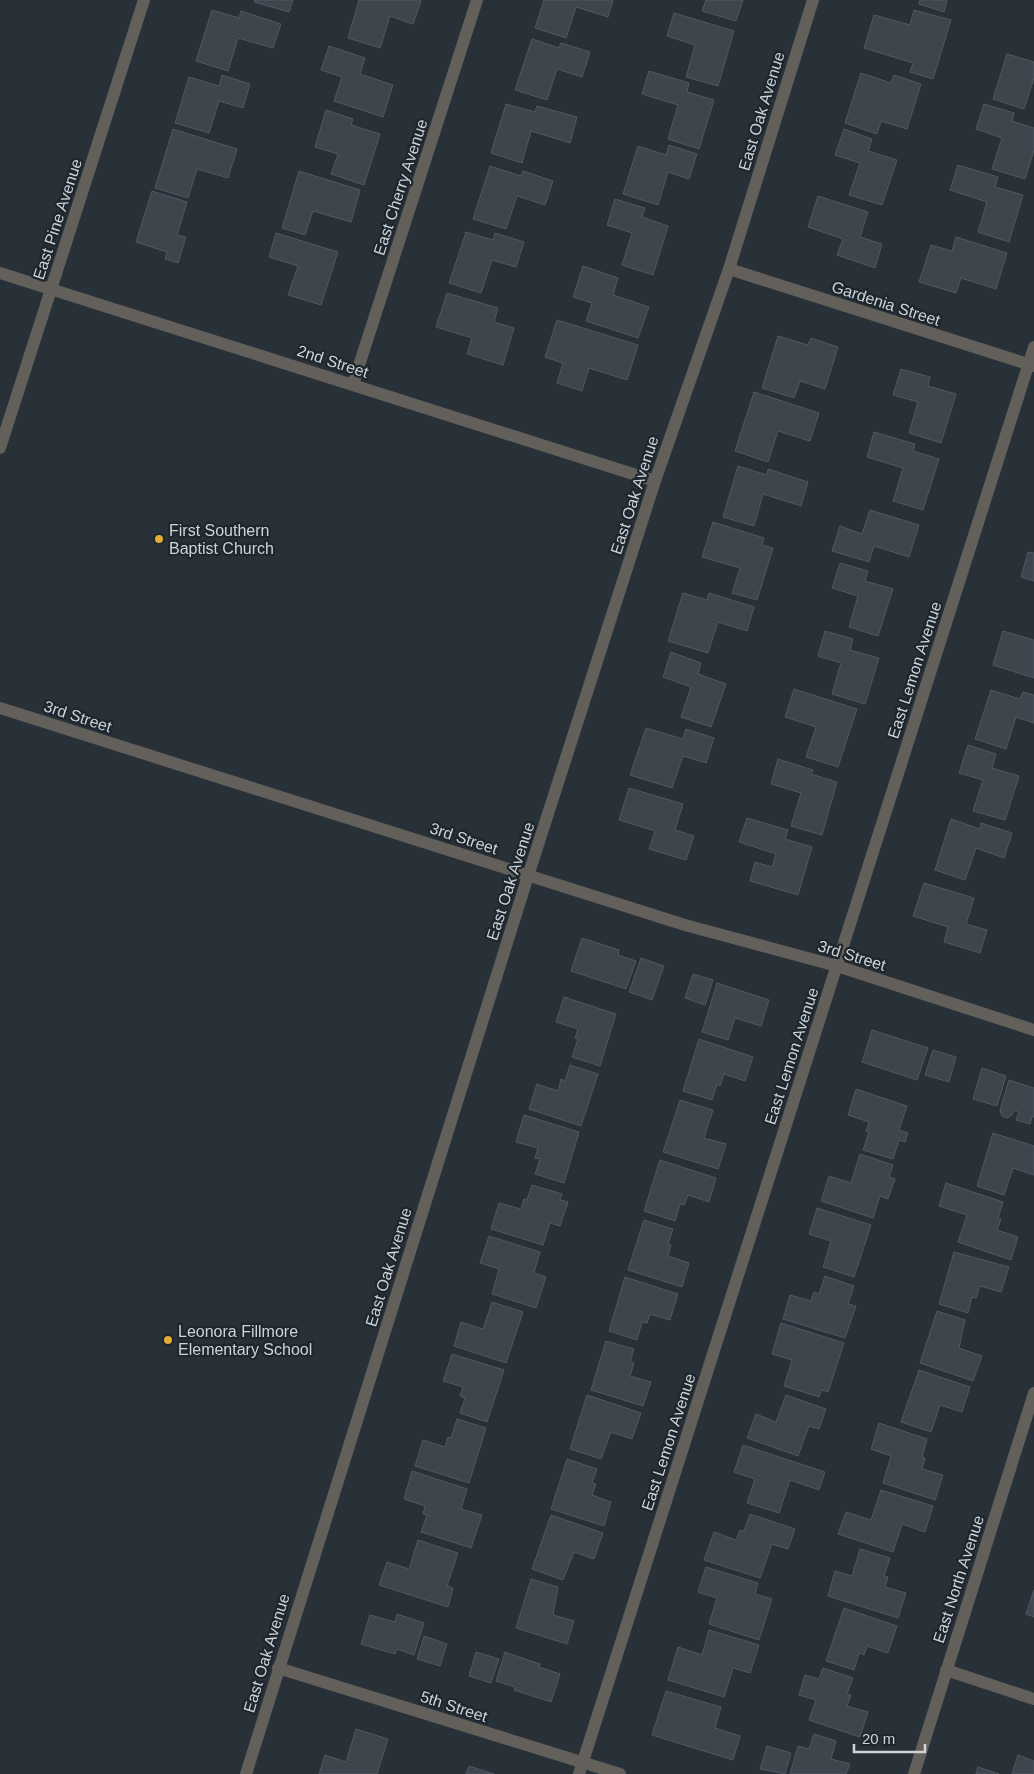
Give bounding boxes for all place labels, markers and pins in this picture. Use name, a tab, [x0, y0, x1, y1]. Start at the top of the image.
place label: First Southern Baptist Church	[169, 522, 274, 557]
marker: First Southern Baptist Church	[153, 533, 165, 545]
place label: Leonora Fillmore Elementary School	[178, 1323, 312, 1358]
marker: Leonora Fillmore Elementary School	[162, 1334, 174, 1346]

